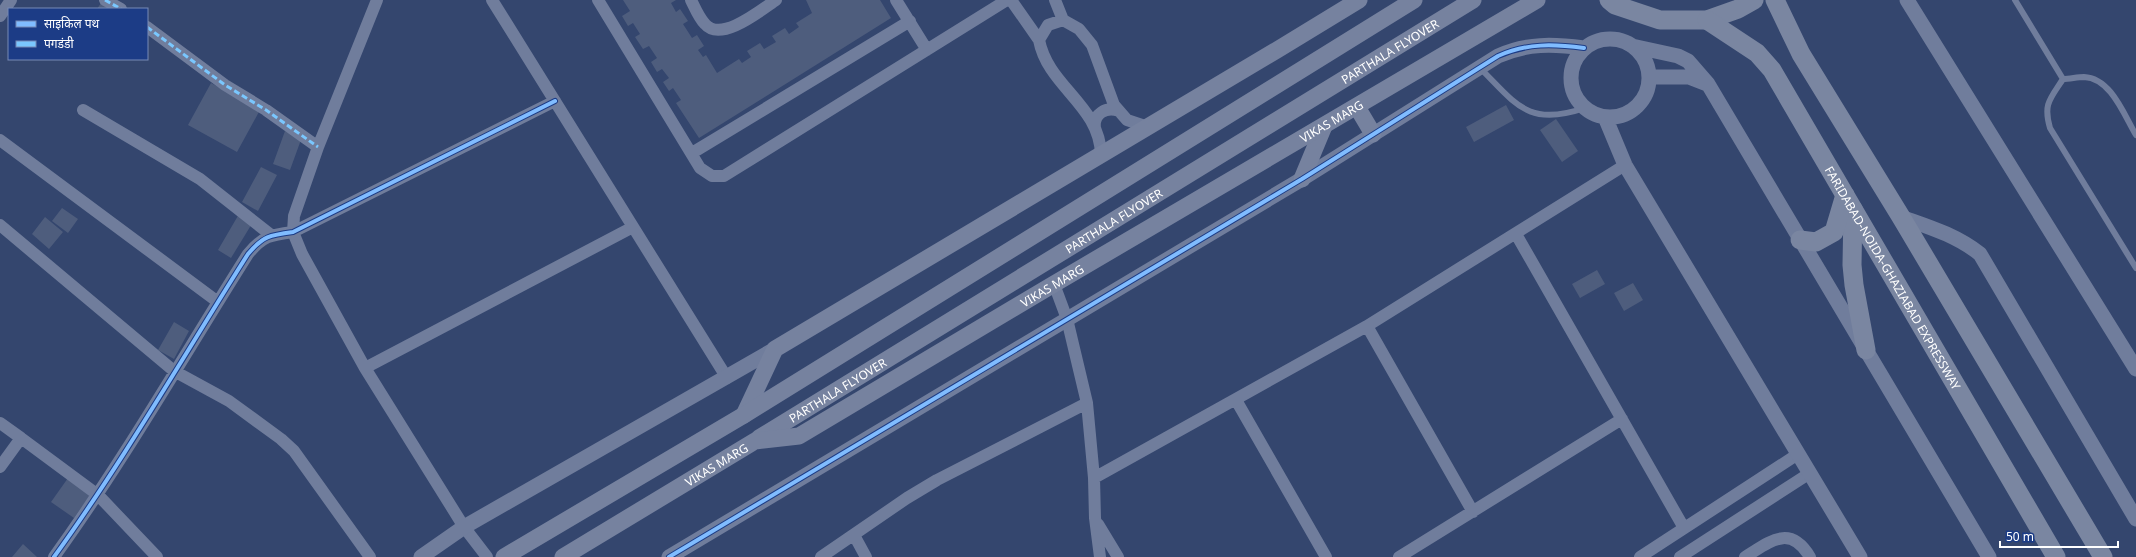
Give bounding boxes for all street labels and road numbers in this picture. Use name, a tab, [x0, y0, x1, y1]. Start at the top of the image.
street label: PARTHALA FLYOVER	[1338, 14, 1442, 87]
street label: VIKAS MARG	[1296, 96, 1366, 146]
street label: FARIDABAD-NOIDA-GHAZIABAD EXPRESSWAY	[1821, 163, 1965, 393]
street label: PARTHALA FLYOVER	[1062, 184, 1166, 257]
street label: VIKAS MARG	[1017, 260, 1087, 311]
street label: PARTHALA FLYOVER	[785, 353, 890, 426]
street label: VIKAS MARG	[681, 439, 751, 490]

